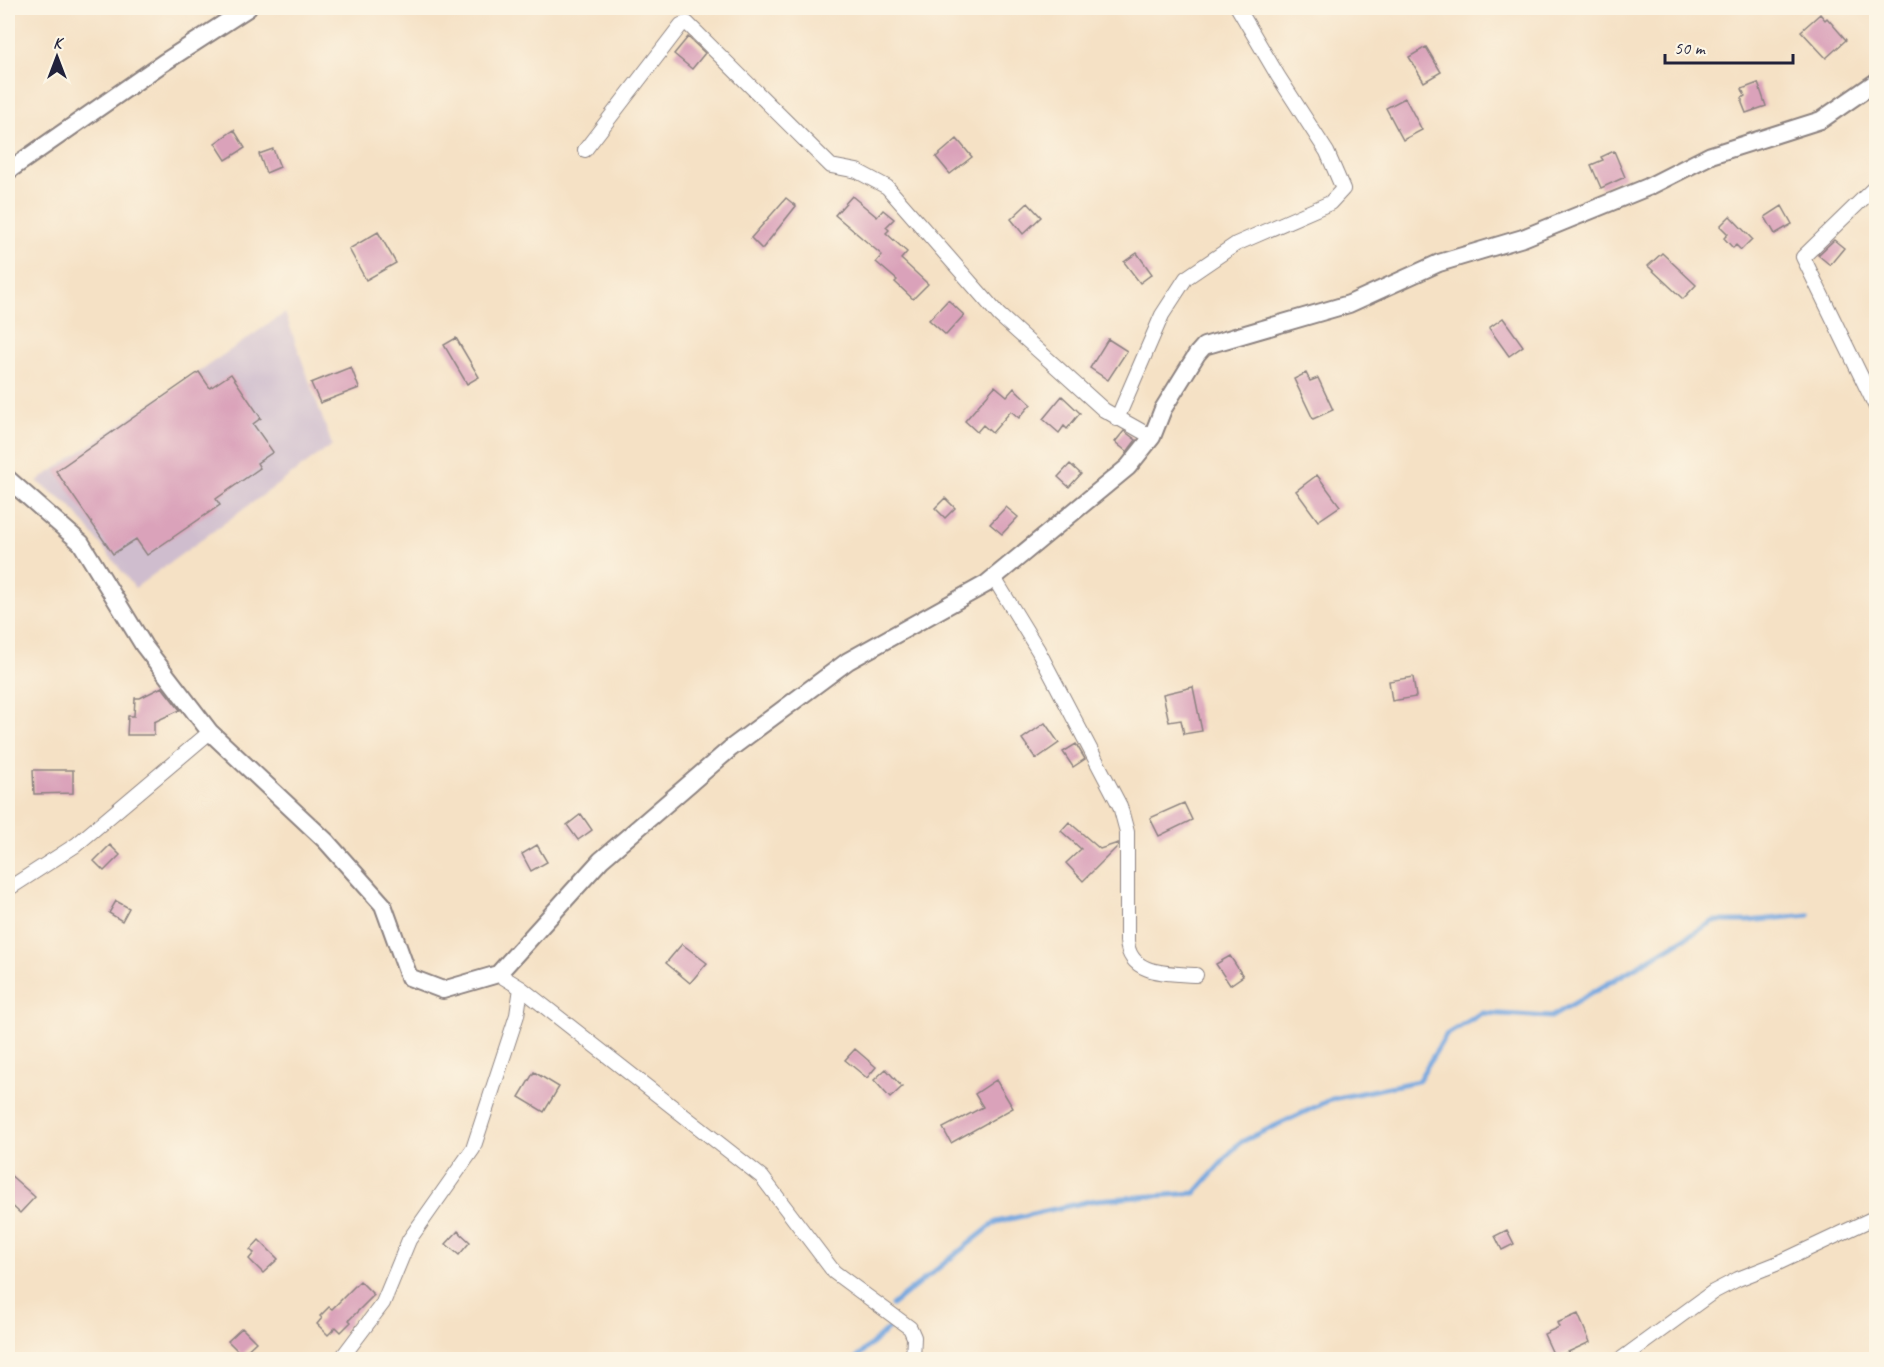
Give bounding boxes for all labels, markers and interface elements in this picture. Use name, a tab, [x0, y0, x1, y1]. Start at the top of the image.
north arrow	[27, 27, 87, 87]
scale bar	[1665, 27, 1792, 65]
text: K	[53, 33, 65, 53]
text: 50 m	[1674, 37, 1707, 59]

